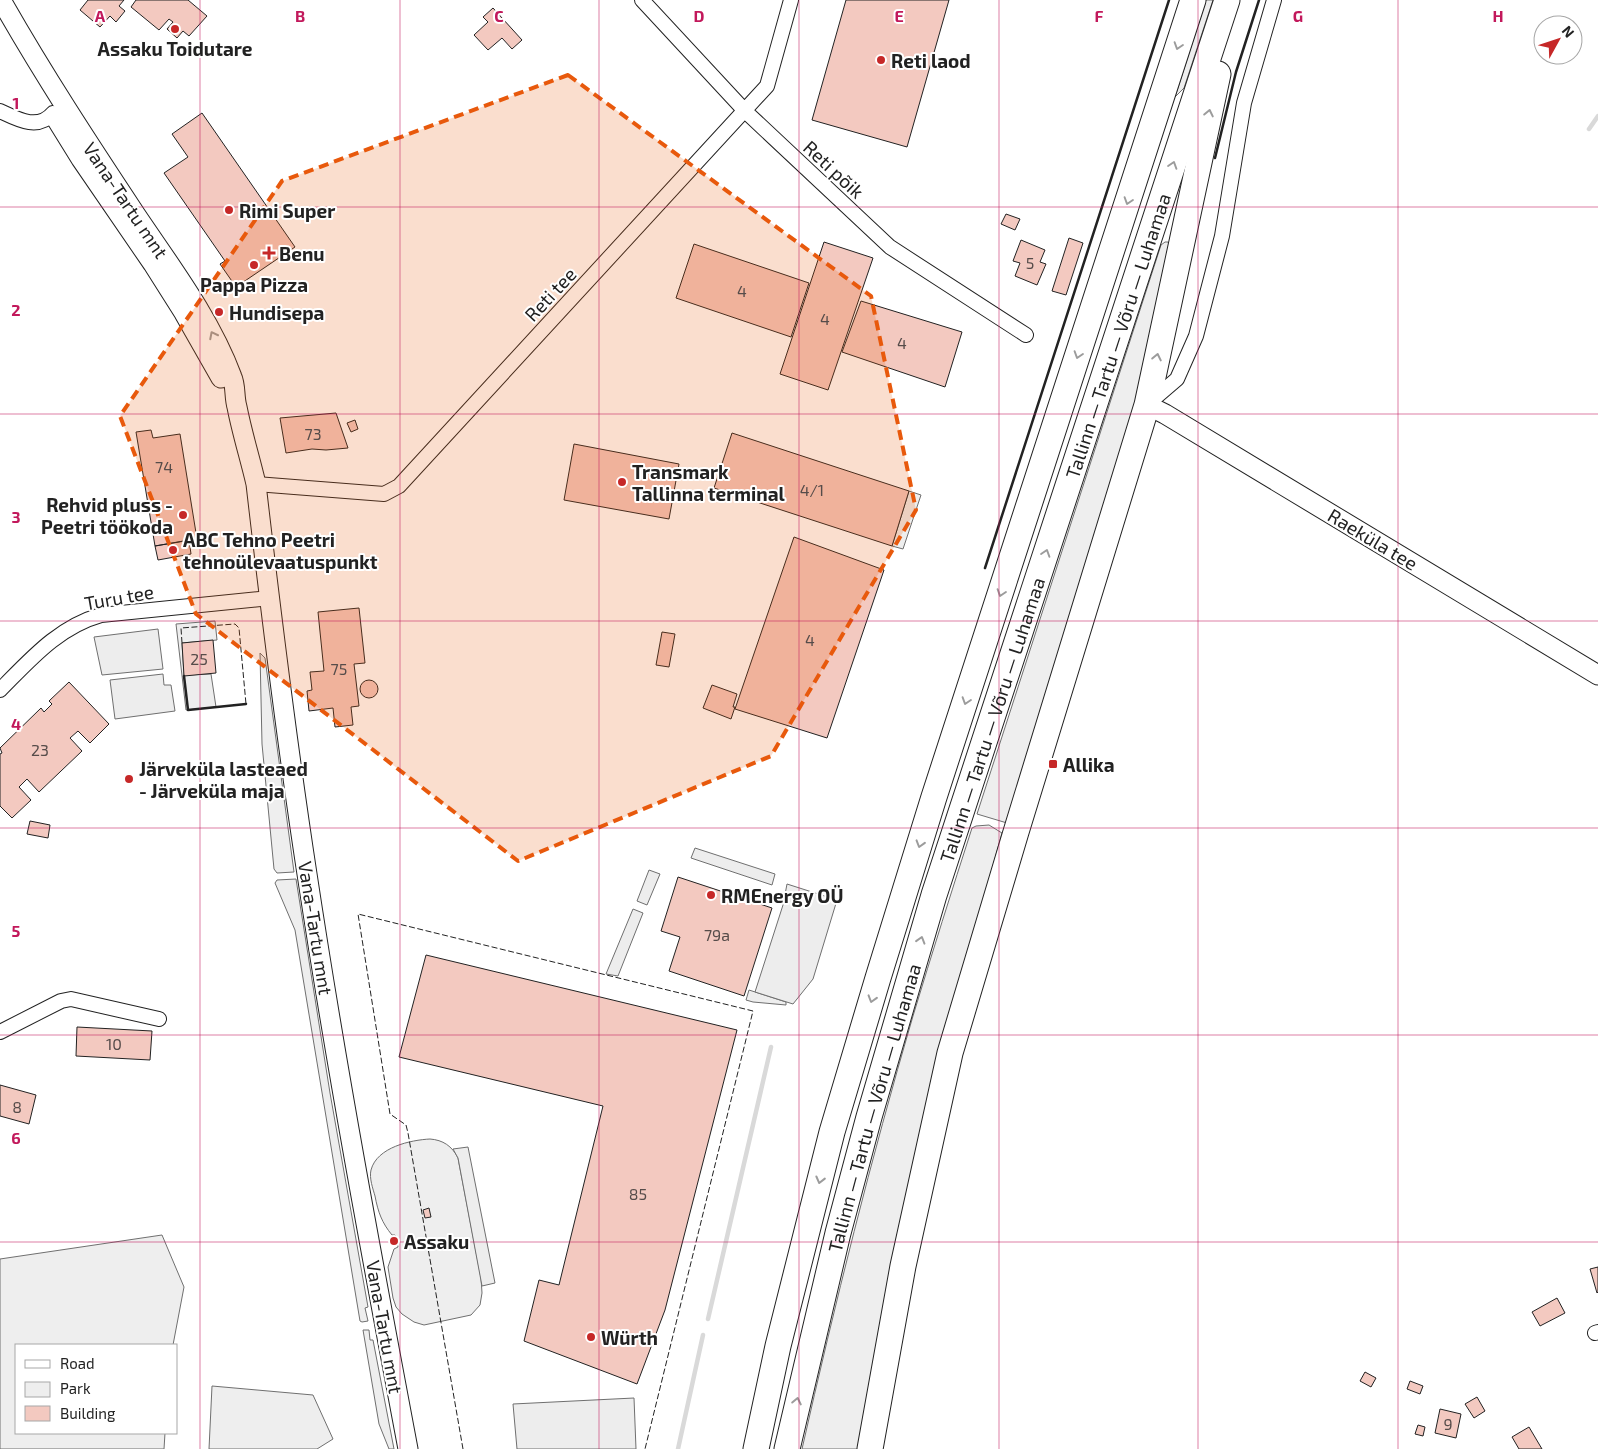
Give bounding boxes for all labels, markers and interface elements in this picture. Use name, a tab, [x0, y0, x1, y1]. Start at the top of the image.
text: A	[95, 6, 106, 25]
text: B	[295, 6, 305, 25]
text: C	[494, 6, 504, 25]
text: D	[694, 6, 705, 25]
text: E	[894, 6, 904, 25]
text: F	[1095, 6, 1104, 25]
text: G	[1293, 6, 1303, 25]
text: H	[1492, 6, 1504, 25]
north arrow	[1533, 15, 1583, 65]
text: N	[1559, 22, 1578, 41]
marker: Assaku Toidutare	[169, 23, 181, 35]
place label: Assaku Toidutare	[98, 37, 253, 60]
one-way arrow	[1174, 42, 1184, 50]
place label: Reti laod	[891, 49, 971, 72]
marker: Reti laod	[875, 54, 887, 66]
text: 1	[13, 93, 19, 112]
one-way arrow	[1204, 108, 1214, 117]
street label: Reti põik	[799, 135, 869, 203]
street label: Vana-Tartu mnt	[79, 138, 173, 262]
one-way arrow	[1167, 162, 1177, 170]
street label: Tallinn — Tartu — Võru — Luhamaa	[1060, 190, 1175, 481]
one-way arrow	[1124, 196, 1134, 205]
place label: Rimi Super	[239, 199, 335, 222]
marker: Rimi Super	[223, 204, 235, 216]
place label: Benu	[279, 242, 325, 265]
marker: Benu	[263, 247, 275, 259]
house number: 5	[1026, 253, 1034, 272]
marker: Pappa Pizza	[248, 259, 260, 271]
street label: Reti tee	[519, 262, 581, 326]
place label: Pappa Pizza	[200, 273, 308, 296]
house number: 4	[737, 281, 747, 300]
text: 2	[11, 300, 21, 319]
place label: Hundisepa	[229, 301, 324, 324]
marker: Hundisepa	[213, 306, 225, 318]
house number: 4	[820, 309, 830, 328]
one-way arrow	[209, 331, 219, 340]
house number: 4	[897, 333, 907, 352]
one-way arrow	[1074, 351, 1084, 359]
one-way arrow	[1151, 353, 1162, 362]
house number: 73	[304, 424, 322, 443]
house number: 74	[155, 457, 173, 476]
place label: Transmark Tallinna terminal	[632, 460, 786, 505]
marker: Transmark Tallinna terminal	[616, 476, 628, 488]
house number: 4/1	[800, 480, 824, 499]
place label: Rehvid pluss - Peetri töökoda	[41, 493, 173, 538]
street label: Raeküla tee	[1324, 503, 1422, 575]
text: 3	[11, 507, 21, 526]
marker: Rehvid pluss - Peetri töökoda	[177, 509, 189, 521]
place label: ABC Tehno Peetri tehnoülevaatuspunkt	[183, 528, 378, 573]
marker: ABC Tehno Peetri tehnoülevaatuspunkt	[167, 544, 179, 556]
one-way arrow	[1041, 549, 1051, 557]
street label: Tallinn — Tartu — Võru — Luhamaa	[934, 574, 1049, 865]
street label: Turu tee	[82, 580, 156, 614]
one-way arrow	[996, 589, 1006, 597]
house number: 4	[805, 630, 815, 649]
house number: 25	[190, 649, 208, 668]
house number: 75	[331, 659, 347, 678]
one-way arrow	[961, 696, 971, 704]
text: 4	[11, 714, 21, 733]
house number: 23	[31, 740, 49, 759]
place label: Allika	[1063, 753, 1115, 776]
place label: Järveküla lasteaed - Järveküla maja	[139, 757, 308, 802]
marker: Allika	[1047, 758, 1059, 770]
marker: Järveküla lasteaed - Järveküla maja	[123, 773, 135, 785]
one-way arrow	[915, 839, 925, 847]
street label: Vana-Tartu mnt	[294, 860, 338, 996]
place label: RMEnergy OÜ	[721, 884, 843, 908]
marker: RMEnergy OÜ	[705, 889, 717, 901]
text: 5	[12, 921, 21, 940]
house number: 79a	[704, 925, 730, 944]
one-way arrow	[915, 937, 925, 945]
street label: Tallinn — Tartu — Võru — Luhamaa	[822, 961, 925, 1254]
one-way arrow	[867, 994, 877, 1002]
house number: 10	[106, 1034, 122, 1053]
house number: 8	[12, 1097, 22, 1116]
text: 6	[11, 1128, 21, 1147]
one-way arrow	[815, 1175, 826, 1184]
house number: 85	[629, 1184, 647, 1203]
place label: Assaku	[404, 1230, 469, 1253]
marker: Assaku	[388, 1235, 400, 1247]
street label: Vana-Tartu mnt	[362, 1259, 408, 1395]
place label: Würth	[601, 1326, 658, 1349]
marker: Würth	[585, 1331, 597, 1343]
legend	[15, 1344, 178, 1434]
text: Road	[60, 1354, 95, 1372]
text: Park	[60, 1379, 91, 1397]
one-way arrow	[791, 1397, 802, 1406]
text: Building	[60, 1404, 116, 1422]
house number: 9	[1443, 1414, 1453, 1433]

